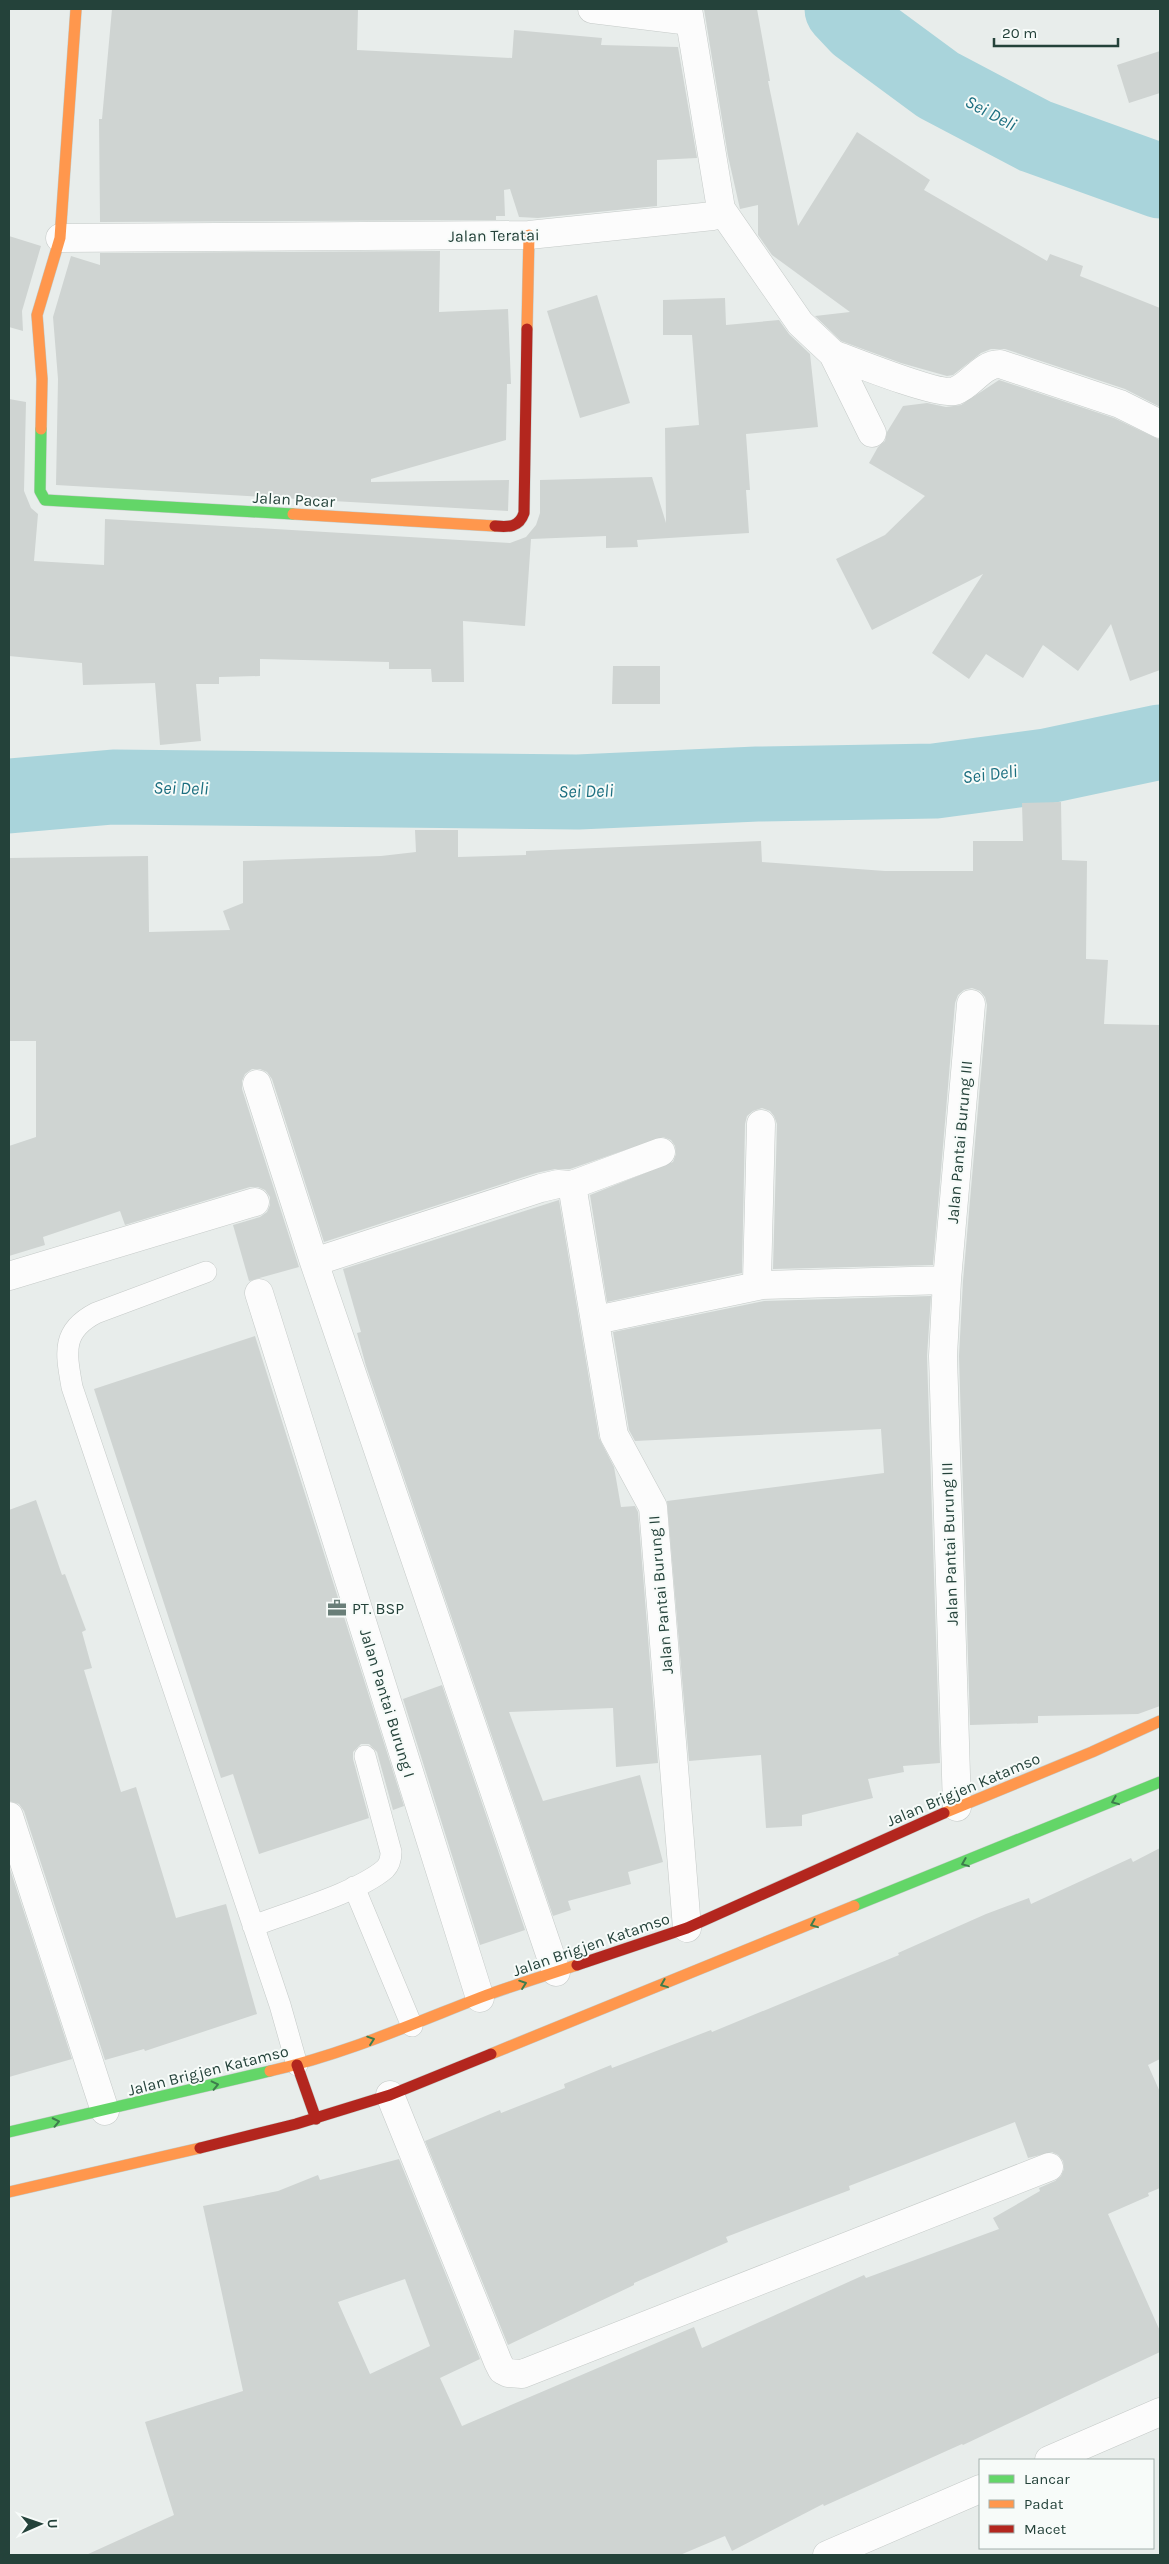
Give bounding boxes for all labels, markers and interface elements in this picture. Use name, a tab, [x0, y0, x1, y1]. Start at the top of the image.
scale bar	[994, 15, 1118, 47]
text: 20 m	[1002, 24, 1037, 42]
water label: Sei Deli	[961, 90, 1021, 136]
street label: Jalan Teratai	[448, 225, 540, 246]
street label: Jalan Pacar	[252, 488, 336, 511]
water label: Sei Deli	[961, 760, 1019, 788]
water label: Sei Deli	[153, 777, 209, 799]
water label: Sei Deli	[558, 780, 614, 802]
street label: Jalan Pantai Burung III	[943, 1060, 976, 1224]
street label: Jalan Pantai Burung III	[937, 1462, 962, 1626]
street label: Jalan Pantai Burung II	[644, 1515, 677, 1675]
office icon: PT. BSP	[326, 1597, 348, 1619]
place label: PT. BSP	[352, 1599, 404, 1618]
street label: Jalan Pantai Burung I	[356, 1626, 419, 1780]
street label: Jalan Brigjen Katamso	[884, 1749, 1043, 1830]
one-way arrow	[1111, 1794, 1120, 1805]
one-way arrow	[961, 1856, 970, 1867]
street label: Jalan Brigjen Katamso	[510, 1909, 672, 1980]
one-way arrow	[810, 1917, 819, 1928]
one-way arrow	[518, 1979, 527, 1989]
one-way arrow	[660, 1979, 668, 1989]
one-way arrow	[366, 2036, 374, 2046]
street label: Jalan Brigjen Katamso	[126, 2041, 290, 2100]
one-way arrow	[210, 2080, 219, 2091]
one-way arrow	[52, 2117, 61, 2127]
legend	[979, 2459, 1154, 2549]
text: Lancar	[1024, 2470, 1070, 2488]
text: Padat	[1024, 2495, 1064, 2513]
north arrow	[15, 2499, 65, 2549]
text: U	[44, 2518, 61, 2529]
text: Macet	[1024, 2520, 1066, 2538]

